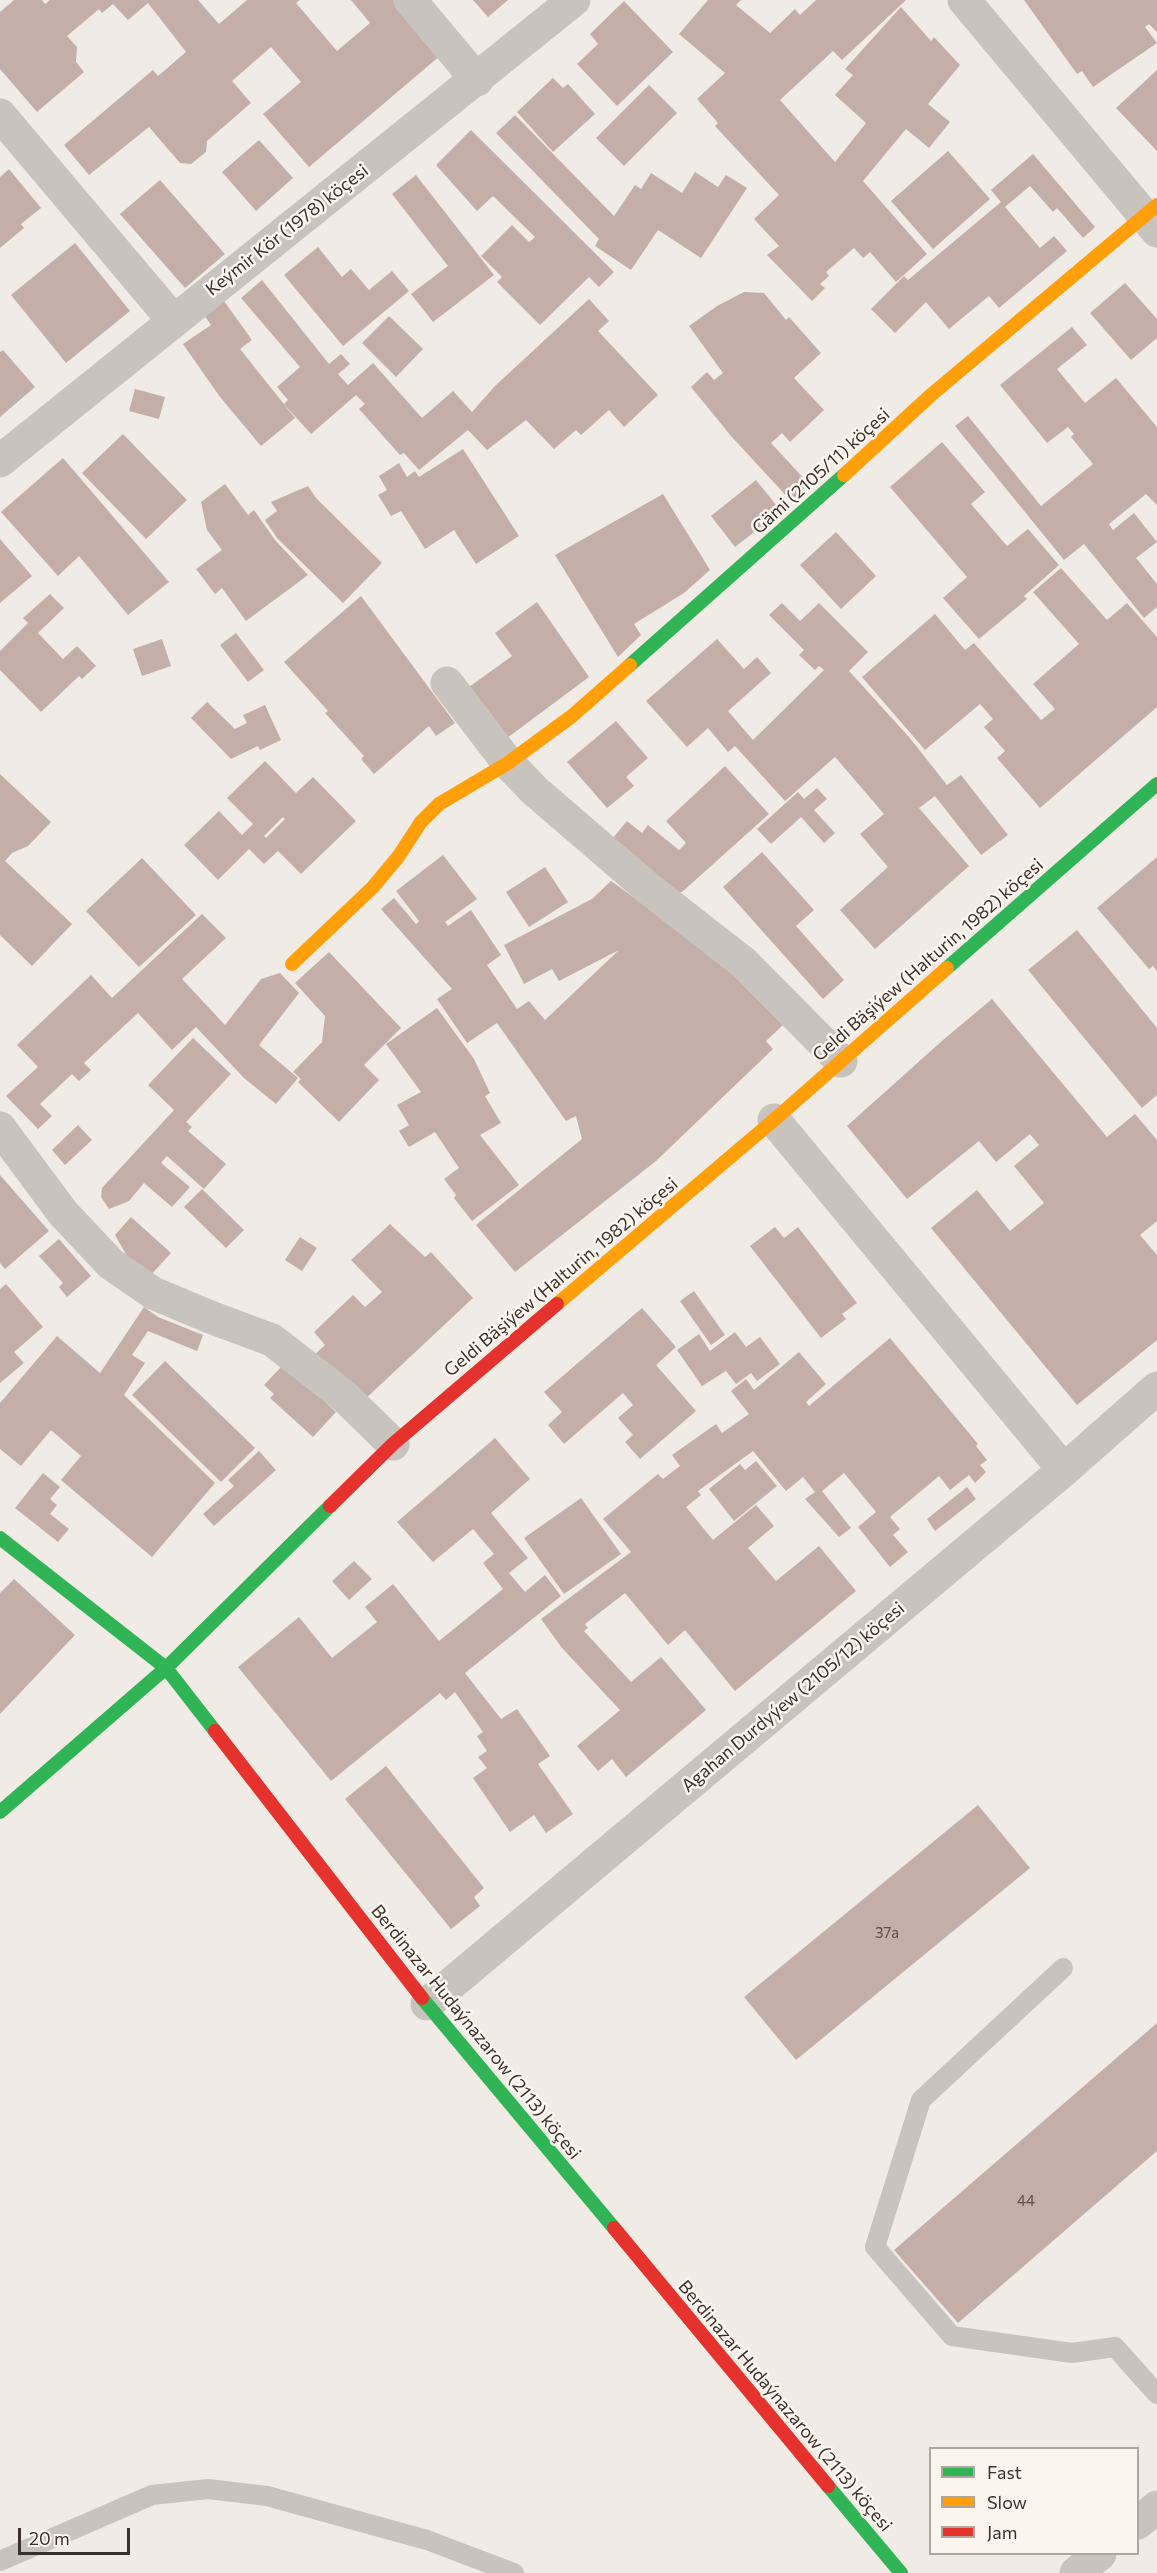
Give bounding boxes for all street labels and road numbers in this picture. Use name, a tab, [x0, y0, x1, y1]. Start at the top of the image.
street label: Keýmir Kör (1978) köçesi	[201, 160, 373, 300]
street label: Gämi (2105/11) köçesi	[748, 404, 894, 538]
street label: Geldi Bäşiýew (Halturin, 1982) köçesi	[808, 854, 1048, 1066]
street label: Geldi Bäşiýew (Halturin, 1982) köçesi	[440, 1173, 682, 1381]
street label: Agahan Durdyýew (2105/12) köçesi	[677, 1597, 909, 1797]
street label: Berdinazar Hudaýnazarow (2113) köçesi	[367, 1900, 585, 2164]
street label: Berdinazar Hudaýnazarow (2113) köçesi	[673, 2276, 897, 2536]

